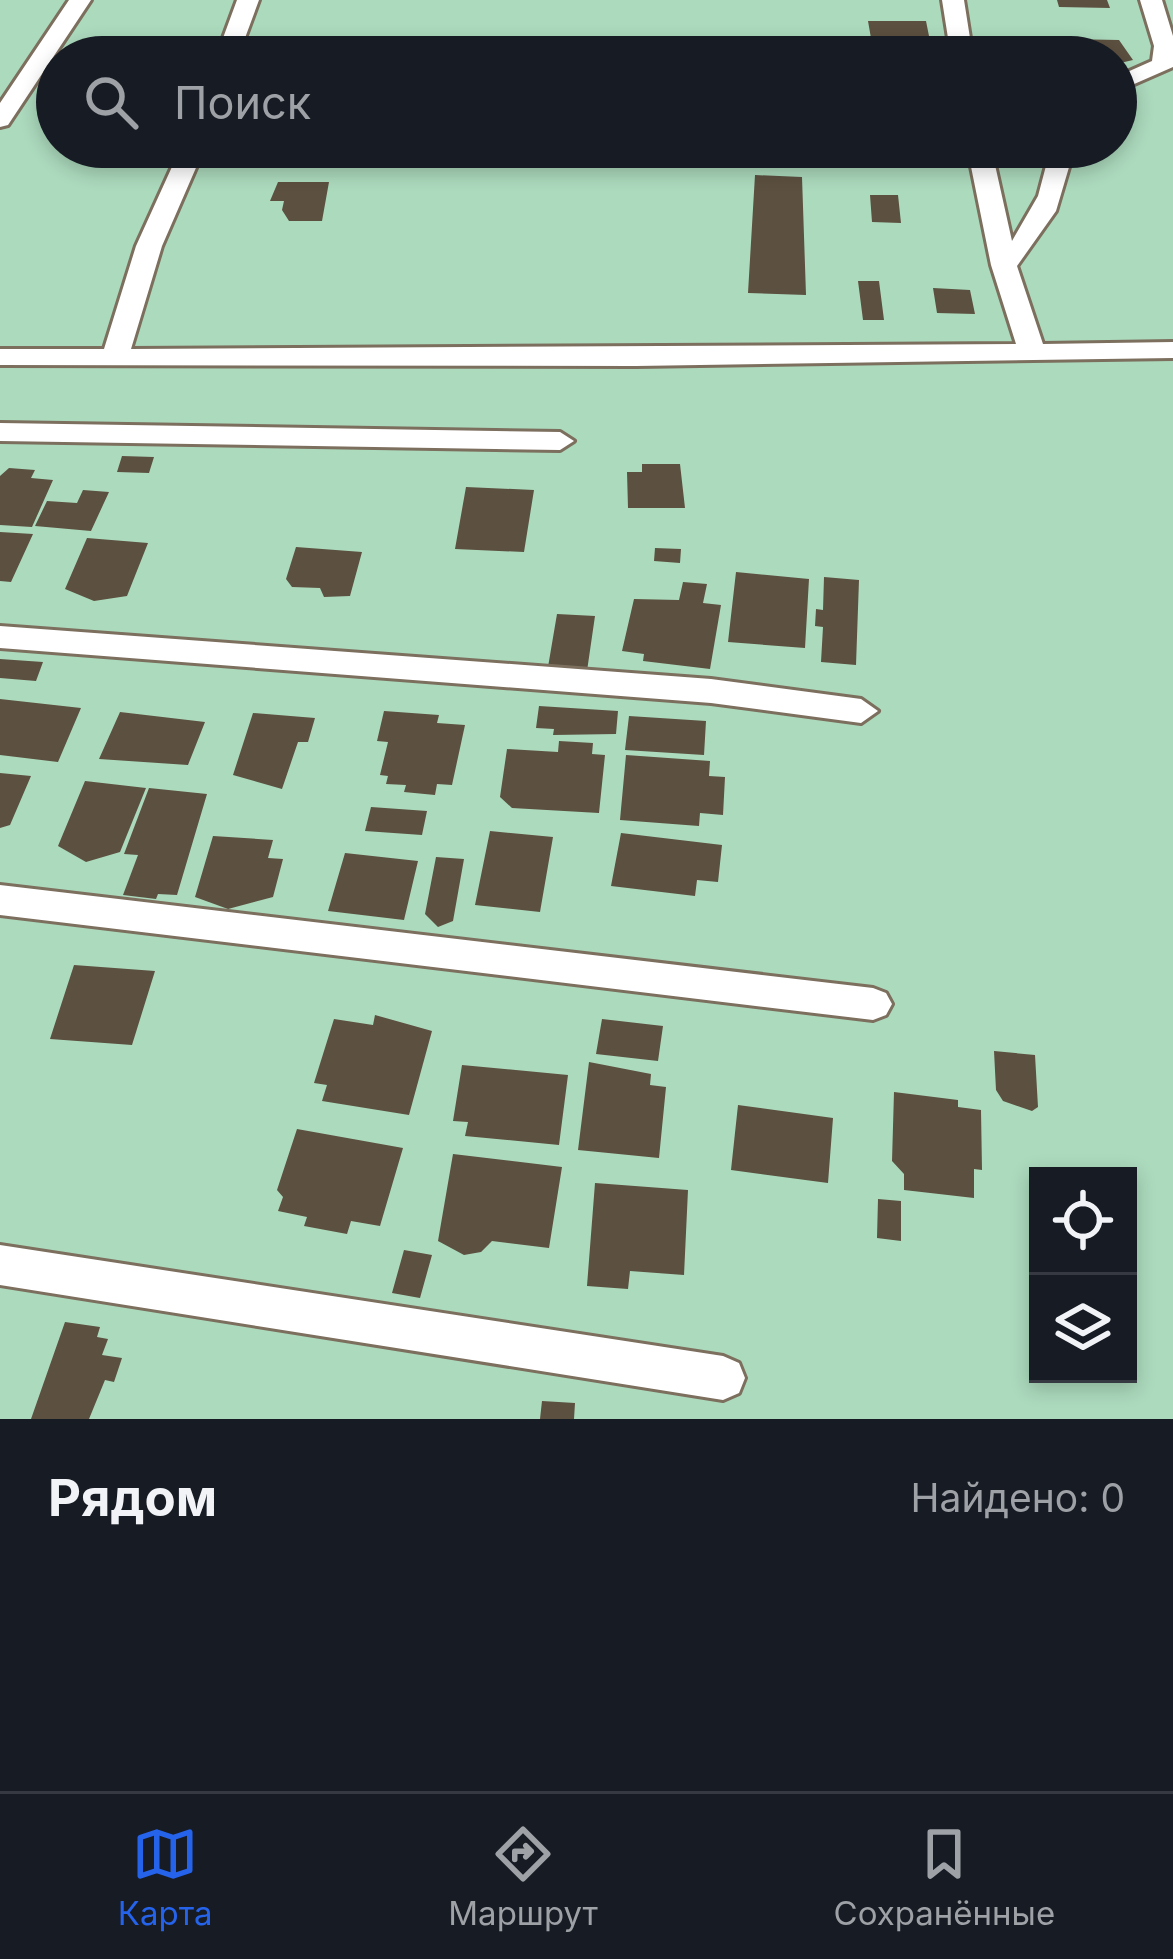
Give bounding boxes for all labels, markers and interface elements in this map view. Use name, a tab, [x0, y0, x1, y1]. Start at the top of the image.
search box	[36, 36, 1137, 168]
icon: search	[78, 69, 144, 135]
text: Поиск	[174, 75, 311, 130]
map controls	[1029, 1167, 1137, 1383]
button: locate	[1029, 1167, 1137, 1275]
button: layers	[1029, 1275, 1137, 1383]
text: Рядом	[48, 1467, 217, 1528]
text: Найдено: 0	[911, 1474, 1125, 1521]
tab: Карта	[118, 1821, 213, 1933]
tab: Маршрут	[448, 1821, 598, 1933]
tab: Сохранённые	[834, 1821, 1055, 1933]

